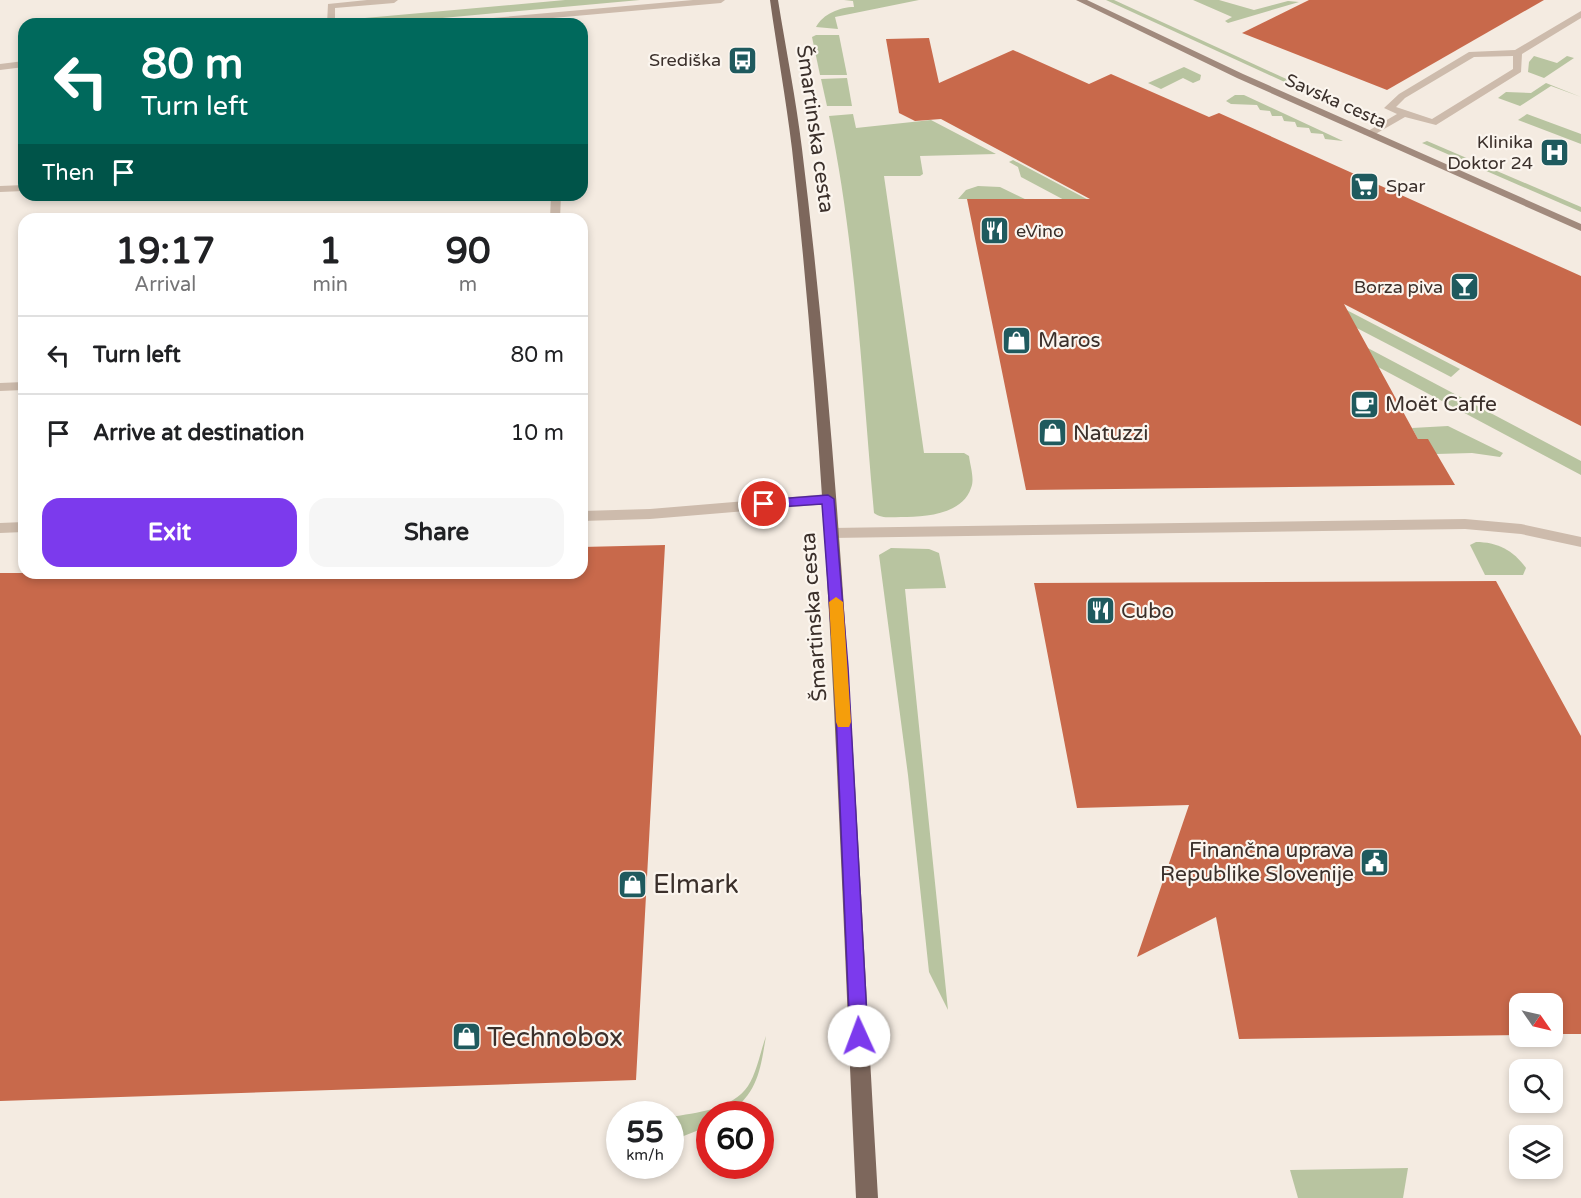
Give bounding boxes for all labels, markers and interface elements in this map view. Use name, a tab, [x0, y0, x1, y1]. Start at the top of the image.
text: 80 m	[141, 39, 243, 90]
icon: left	[42, 42, 120, 120]
street label: Šmartinska cesta	[791, 43, 839, 215]
bus stop icon: Središka	[726, 44, 758, 76]
place label: Središka	[649, 49, 721, 71]
street label: Savska cesta	[1282, 69, 1390, 133]
text: Turn left	[141, 90, 248, 123]
place label: Klinika Doktor 24	[1447, 131, 1533, 174]
hospital icon: Klinika Doktor 24	[1538, 136, 1570, 168]
icon: arrive	[107, 156, 140, 189]
text: Then	[42, 160, 95, 186]
supermarket icon: Spar	[1349, 170, 1381, 202]
place label: Spar	[1386, 175, 1425, 197]
restaurant icon: eVino	[979, 215, 1011, 247]
place label: eVino	[1016, 220, 1064, 242]
text: 19:17	[115, 230, 215, 273]
text: 1	[319, 230, 342, 273]
text: 90	[445, 230, 491, 273]
bar icon: Borza piva	[1448, 271, 1480, 303]
text: Arrival	[134, 273, 196, 297]
text: min	[313, 273, 348, 297]
text: m	[459, 273, 477, 297]
place label: Borza piva	[1354, 276, 1443, 298]
shop icon: Maros	[1001, 324, 1033, 356]
place label: Maros	[1038, 328, 1101, 353]
icon: left	[42, 339, 75, 372]
text: Turn left	[93, 342, 181, 368]
text: 80 m	[510, 342, 564, 368]
cafe icon: Moët Caffe	[1348, 388, 1380, 420]
place label: Moët Caffe	[1385, 392, 1497, 417]
icon: arrive	[42, 417, 75, 450]
shop icon: Natuzzi	[1036, 417, 1068, 449]
text: Arrive at destination	[93, 420, 304, 446]
text: 10 m	[510, 420, 564, 446]
place label: Natuzzi	[1073, 421, 1148, 446]
pin	[738, 478, 789, 529]
icon: arrive	[747, 487, 780, 520]
button: Exit	[42, 498, 297, 567]
button: Share	[309, 498, 564, 567]
street label: Šmartinska cesta	[796, 532, 832, 702]
restaurant icon: Cubo	[1084, 595, 1116, 627]
place label: Cubo	[1121, 599, 1174, 624]
place label: Finančna uprava Republike Slovenije	[1160, 838, 1354, 887]
public building icon: Finančna uprava Republike Slovenije	[1359, 846, 1391, 878]
shop icon: Elmark	[616, 868, 648, 900]
place label: Elmark	[653, 869, 739, 900]
north arrow	[1509, 993, 1563, 1047]
map controls	[1509, 993, 1563, 1179]
position arrow	[827, 1004, 891, 1068]
shop icon: Technobox	[450, 1021, 482, 1053]
place label: Technobox	[487, 1022, 623, 1053]
button: search	[1509, 1059, 1563, 1113]
speed limit sign: 60	[696, 1101, 774, 1179]
text: 55	[626, 1114, 664, 1151]
button: layers	[1509, 1125, 1563, 1179]
text: km/h	[626, 1146, 664, 1164]

